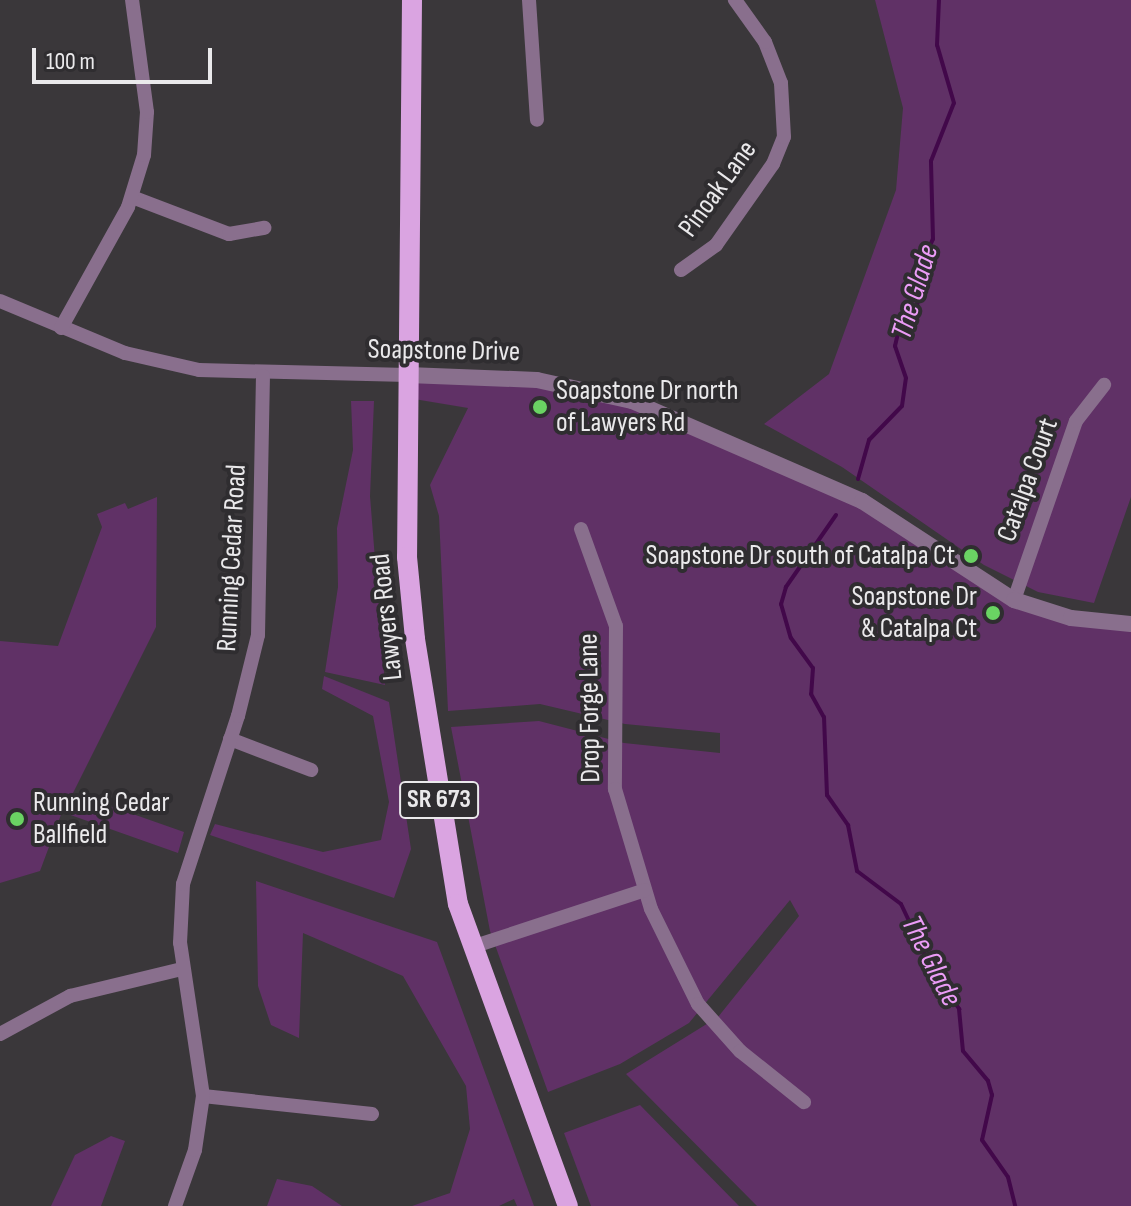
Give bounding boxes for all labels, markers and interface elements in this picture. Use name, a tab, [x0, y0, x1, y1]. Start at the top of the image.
scale bar	[36, 32, 216, 82]
text: 100 m	[46, 47, 95, 76]
street label: Pinoak Lane	[672, 134, 764, 244]
water label: The Glade	[884, 240, 946, 344]
street label: Soapstone Drive	[367, 333, 521, 369]
place label: Soapstone Dr north of Lawyers Rd	[556, 374, 738, 440]
marker: Soapstone Dr north of Lawyers Rd	[531, 398, 549, 416]
street label: Catalpa Court	[990, 414, 1066, 546]
street label: Running Cedar Road	[210, 463, 254, 653]
place label: Soapstone Dr south of Catalpa Ct	[645, 539, 955, 573]
marker: Soapstone Dr south of Catalpa Ct	[962, 547, 980, 565]
street label: Lawyers Road	[364, 552, 410, 682]
place label: Soapstone Dr & Catalpa Ct	[852, 580, 977, 646]
marker: Soapstone Dr & Catalpa Ct	[984, 604, 1002, 622]
street label: Drop Forge Lane	[572, 633, 608, 783]
road number: SR 673	[399, 778, 479, 822]
place label: Running Cedar Ballfield	[33, 786, 169, 852]
marker: Running Cedar Ballfield	[8, 810, 26, 828]
water label: The Glade	[893, 910, 969, 1012]

